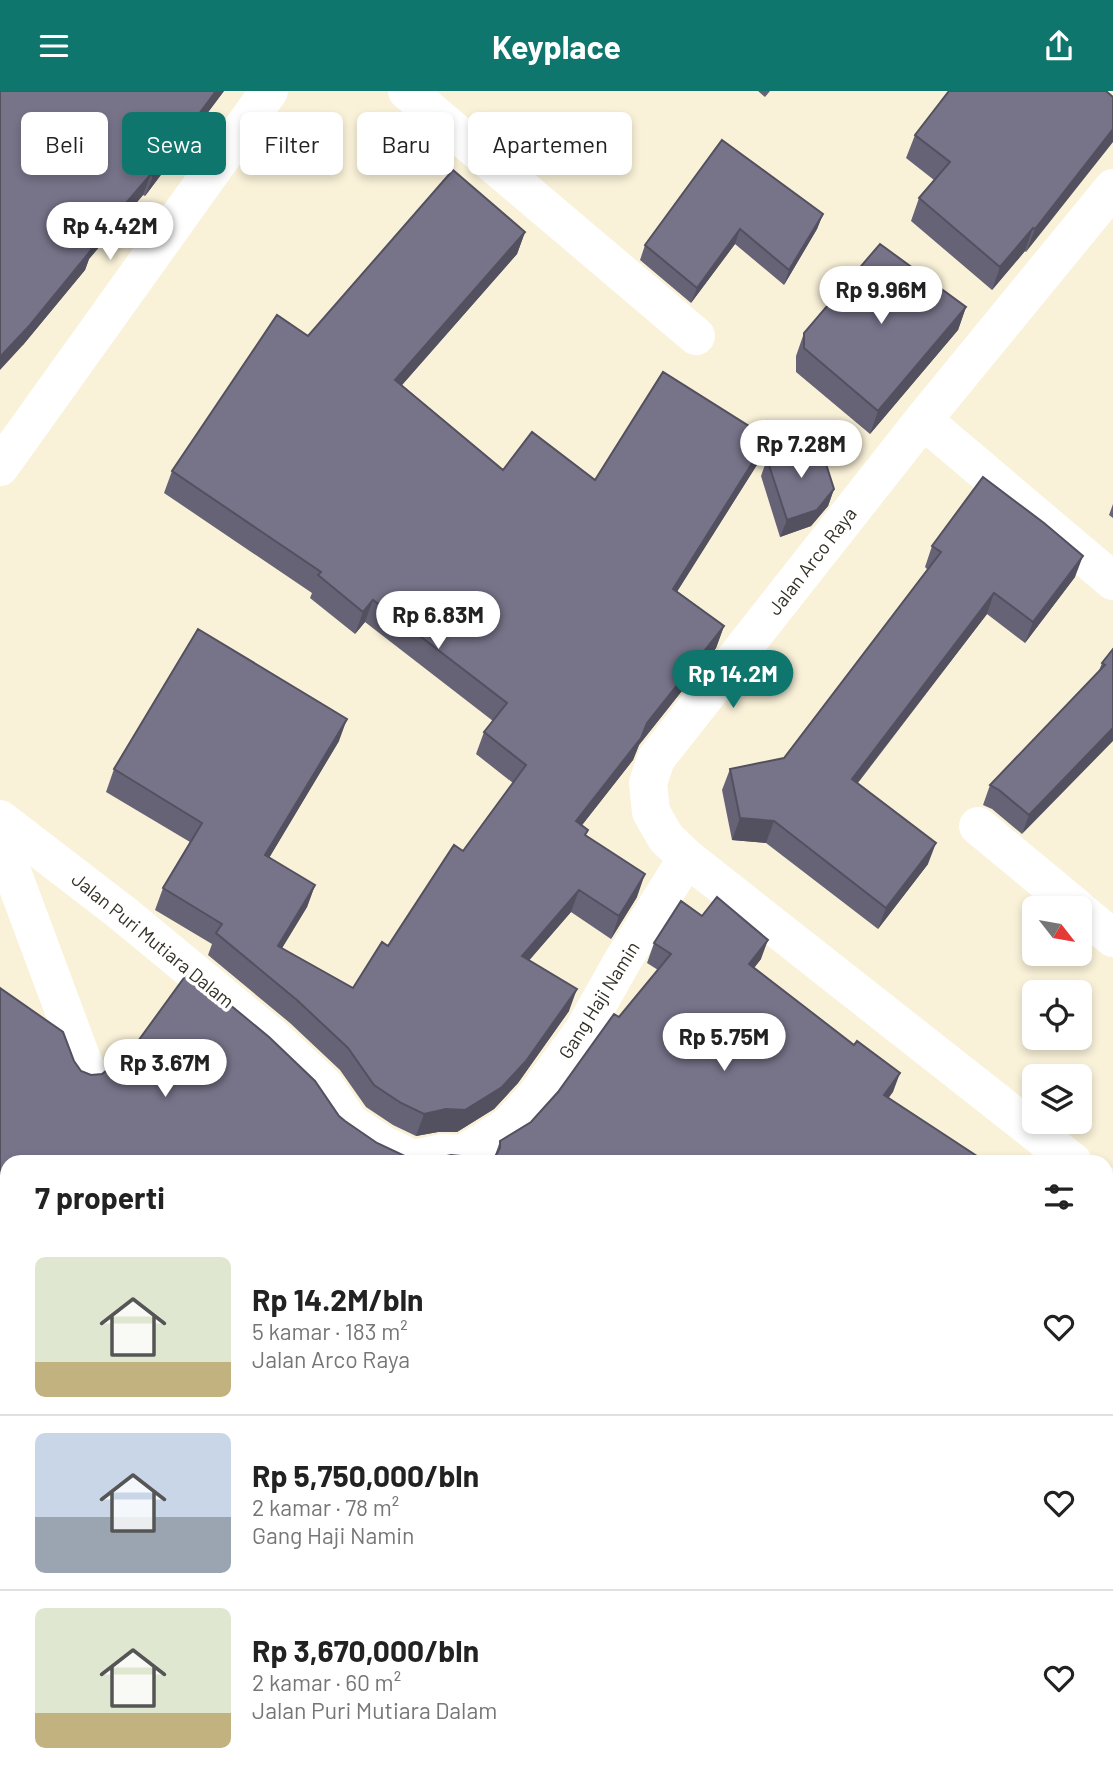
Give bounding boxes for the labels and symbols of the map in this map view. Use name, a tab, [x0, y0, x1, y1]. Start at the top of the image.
pin: Rp 4.42M	[38, 202, 182, 262]
pin: Rp 9.96M	[809, 267, 953, 326]
pin: Rp 7.28M	[729, 421, 873, 480]
street label: Jalan Arco Raya	[762, 502, 861, 619]
pin: Rp 6.83M	[366, 591, 510, 651]
pin: Rp 14.2M	[661, 651, 805, 710]
street label: Jalan Puri Mutiara Dalam	[67, 867, 239, 1012]
north arrow	[1022, 896, 1092, 966]
street label: Gang Haji Namin	[553, 937, 644, 1063]
pin: Rp 5.75M	[652, 1013, 796, 1073]
pin: Rp 3.67M	[93, 1039, 237, 1099]

